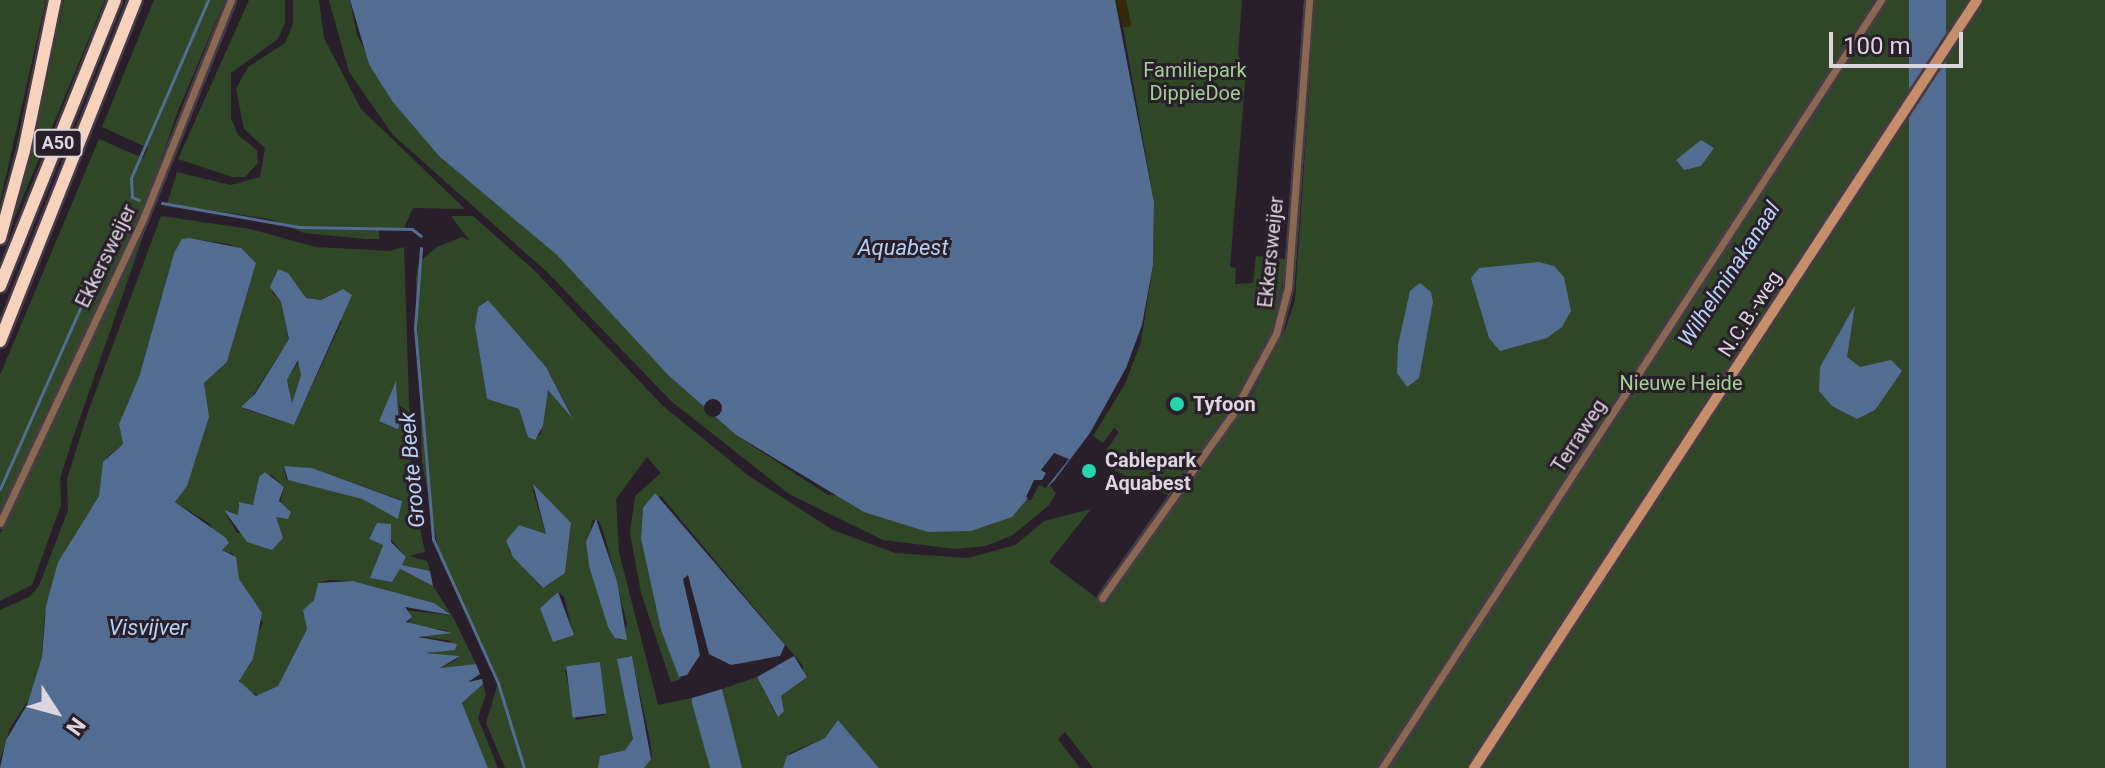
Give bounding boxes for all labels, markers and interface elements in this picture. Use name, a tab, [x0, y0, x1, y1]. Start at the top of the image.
scale bar	[1833, 16, 1967, 66]
text: 100 m	[1843, 32, 1910, 60]
park label: Familiepark DippieDoe	[1143, 58, 1247, 105]
road number: A50	[32, 129, 84, 157]
street label: Ekkersweijer	[1253, 195, 1289, 309]
water label: Wilhelminakanaal	[1672, 197, 1786, 351]
street label: Ekkersweijer	[71, 200, 141, 312]
water label: Aquabest	[858, 235, 948, 261]
street label: N.C.B.-weg	[1713, 266, 1787, 362]
park label: Nieuwe Heide	[1620, 371, 1742, 395]
place label: Tyfoon	[1193, 392, 1256, 416]
marker: Tyfoon	[1168, 395, 1186, 413]
street label: Terraweg	[1546, 395, 1612, 477]
water label: Groote Beek	[394, 411, 430, 529]
place label: Cablepark Aquabest	[1105, 448, 1196, 495]
marker: Cablepark Aquabest	[1080, 462, 1098, 480]
water label: Visvijver	[108, 615, 188, 641]
north arrow	[16, 672, 96, 752]
text: N	[61, 713, 90, 740]

